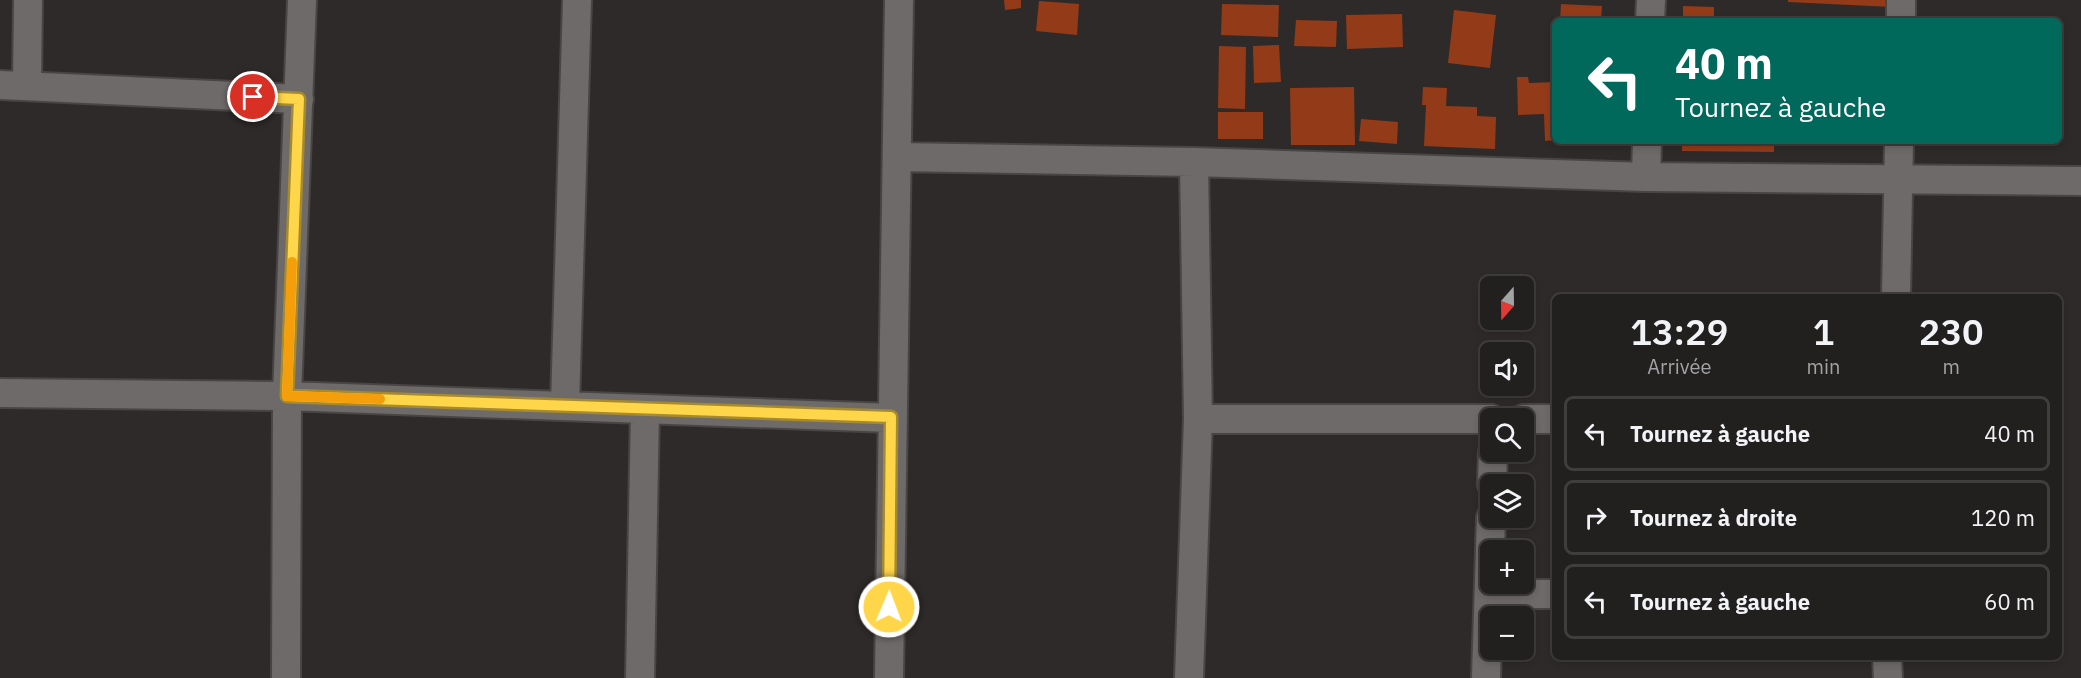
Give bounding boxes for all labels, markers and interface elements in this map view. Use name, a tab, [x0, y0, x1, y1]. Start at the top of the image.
text: 40 m	[1675, 36, 1773, 91]
icon: left	[1576, 42, 1654, 120]
pin	[227, 71, 278, 122]
icon: arrive	[236, 80, 269, 113]
text: Tournez à gauche	[1675, 89, 1886, 124]
north arrow	[1480, 276, 1534, 330]
map controls	[1480, 276, 1534, 660]
text: 13:29	[1630, 308, 1728, 355]
text: 1	[1813, 308, 1834, 355]
text: 230	[1919, 308, 1984, 355]
button: sound	[1480, 342, 1534, 396]
text: Arrivée	[1647, 353, 1711, 380]
text: min	[1807, 353, 1840, 380]
text: m	[1942, 353, 1960, 380]
button: search	[1480, 408, 1534, 462]
icon: left	[1579, 417, 1612, 450]
text: Tournez à gauche	[1630, 419, 1810, 448]
text: 40 m	[1984, 419, 2035, 448]
button: layers	[1480, 474, 1534, 528]
icon: right	[1579, 501, 1612, 534]
text: Tournez à droite	[1630, 503, 1797, 532]
text: 120 m	[1971, 503, 2035, 532]
button: +	[1480, 540, 1534, 594]
position arrow	[857, 575, 921, 639]
icon: left	[1579, 585, 1612, 618]
text: Tournez à gauche	[1630, 587, 1810, 616]
text: 60 m	[1984, 587, 2035, 616]
button: −	[1480, 606, 1534, 660]

